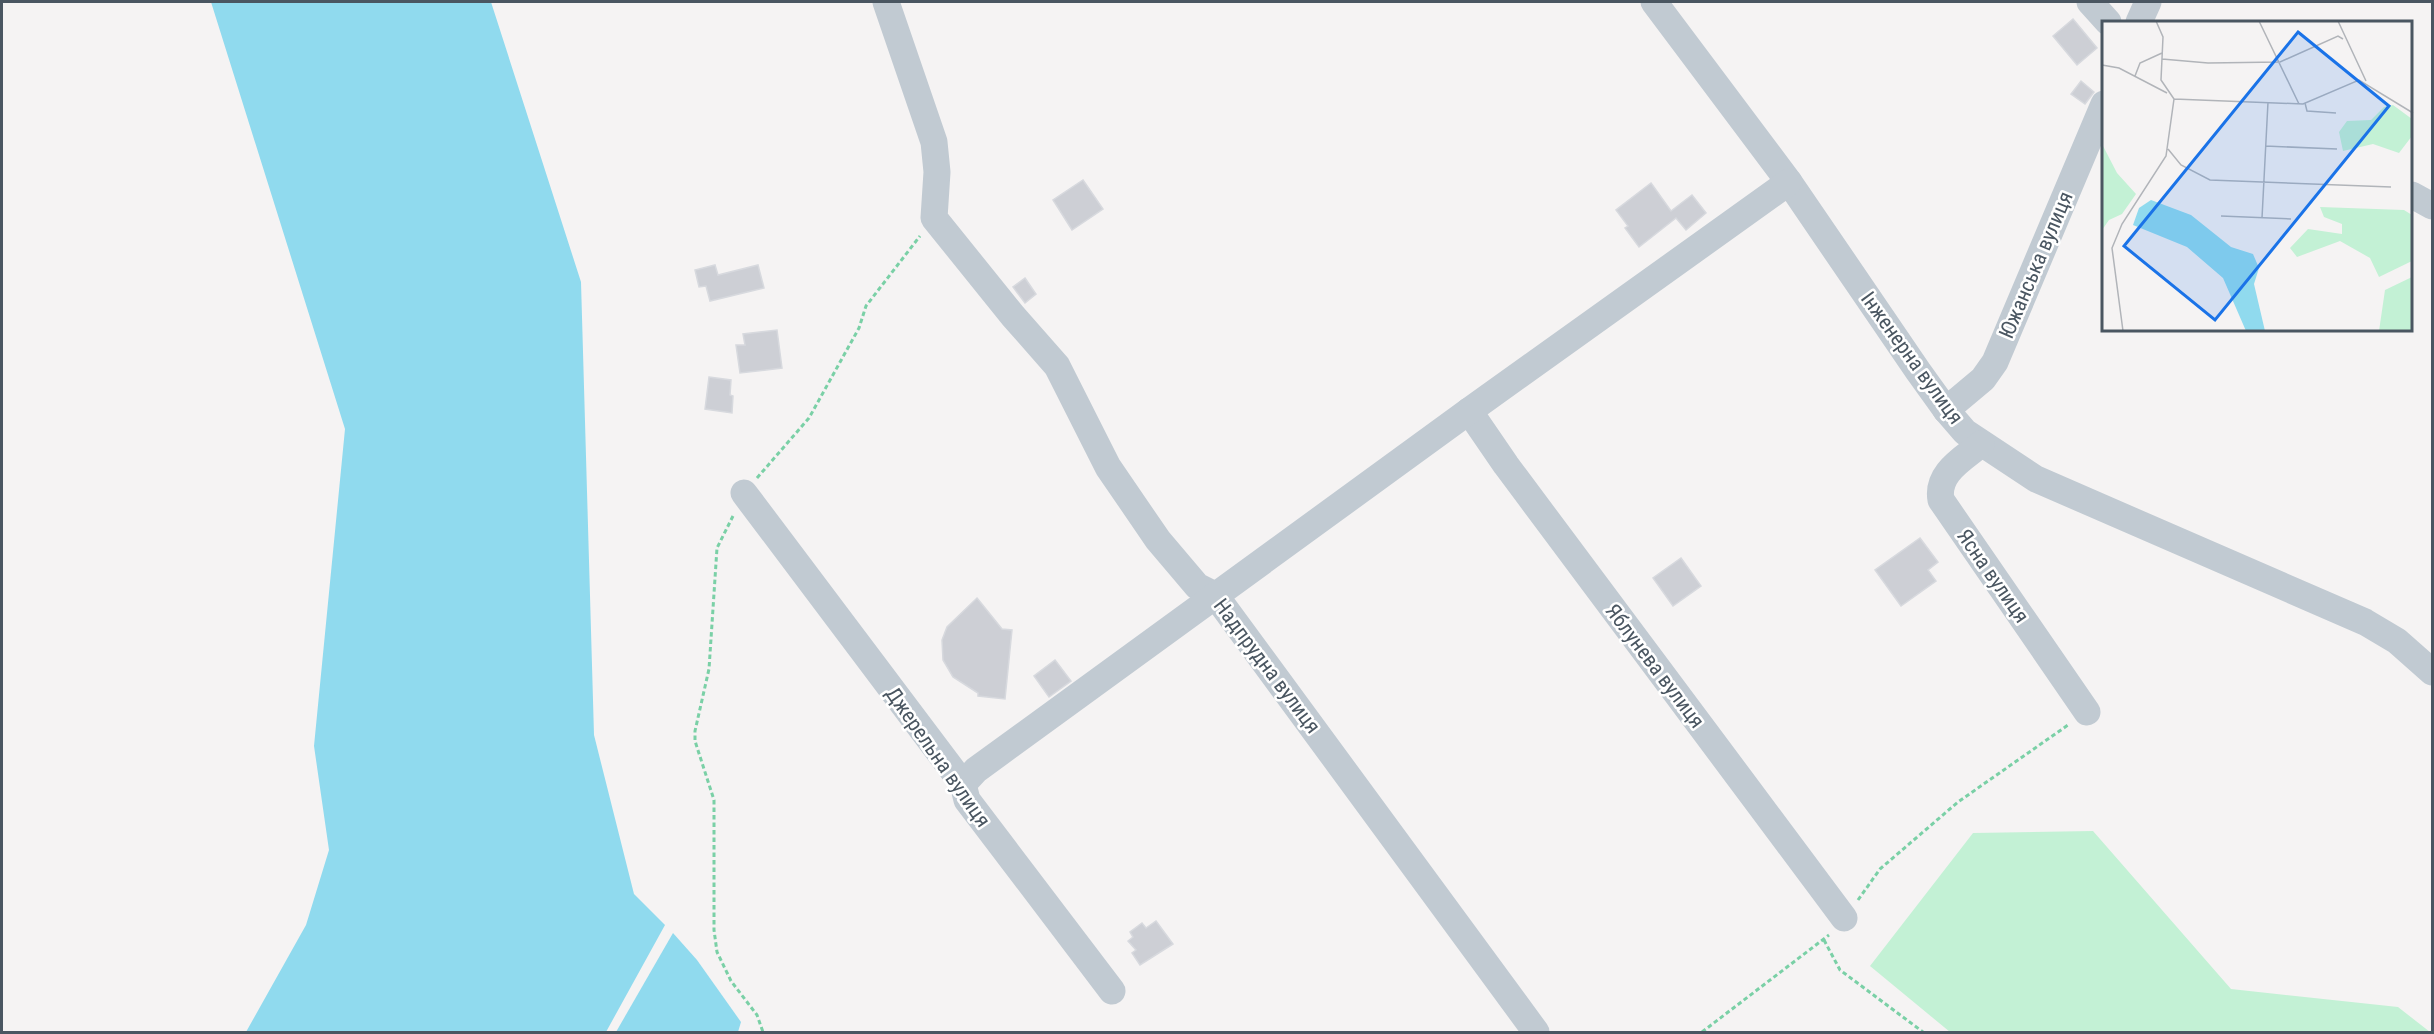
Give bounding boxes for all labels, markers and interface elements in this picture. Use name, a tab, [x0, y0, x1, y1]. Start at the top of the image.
inset map	[2102, 21, 2413, 332]
street label: Южанська вулиця	[1994, 188, 2078, 342]
street label: Інженерна вулиця	[1856, 287, 1968, 429]
street label: Ясна вулиця	[1952, 525, 2034, 627]
street label: Надпрудна вулиця	[1209, 594, 1325, 738]
street label: Яблунева вулиця	[1601, 599, 1709, 733]
street label: Джерельна вулиця	[881, 682, 995, 832]

